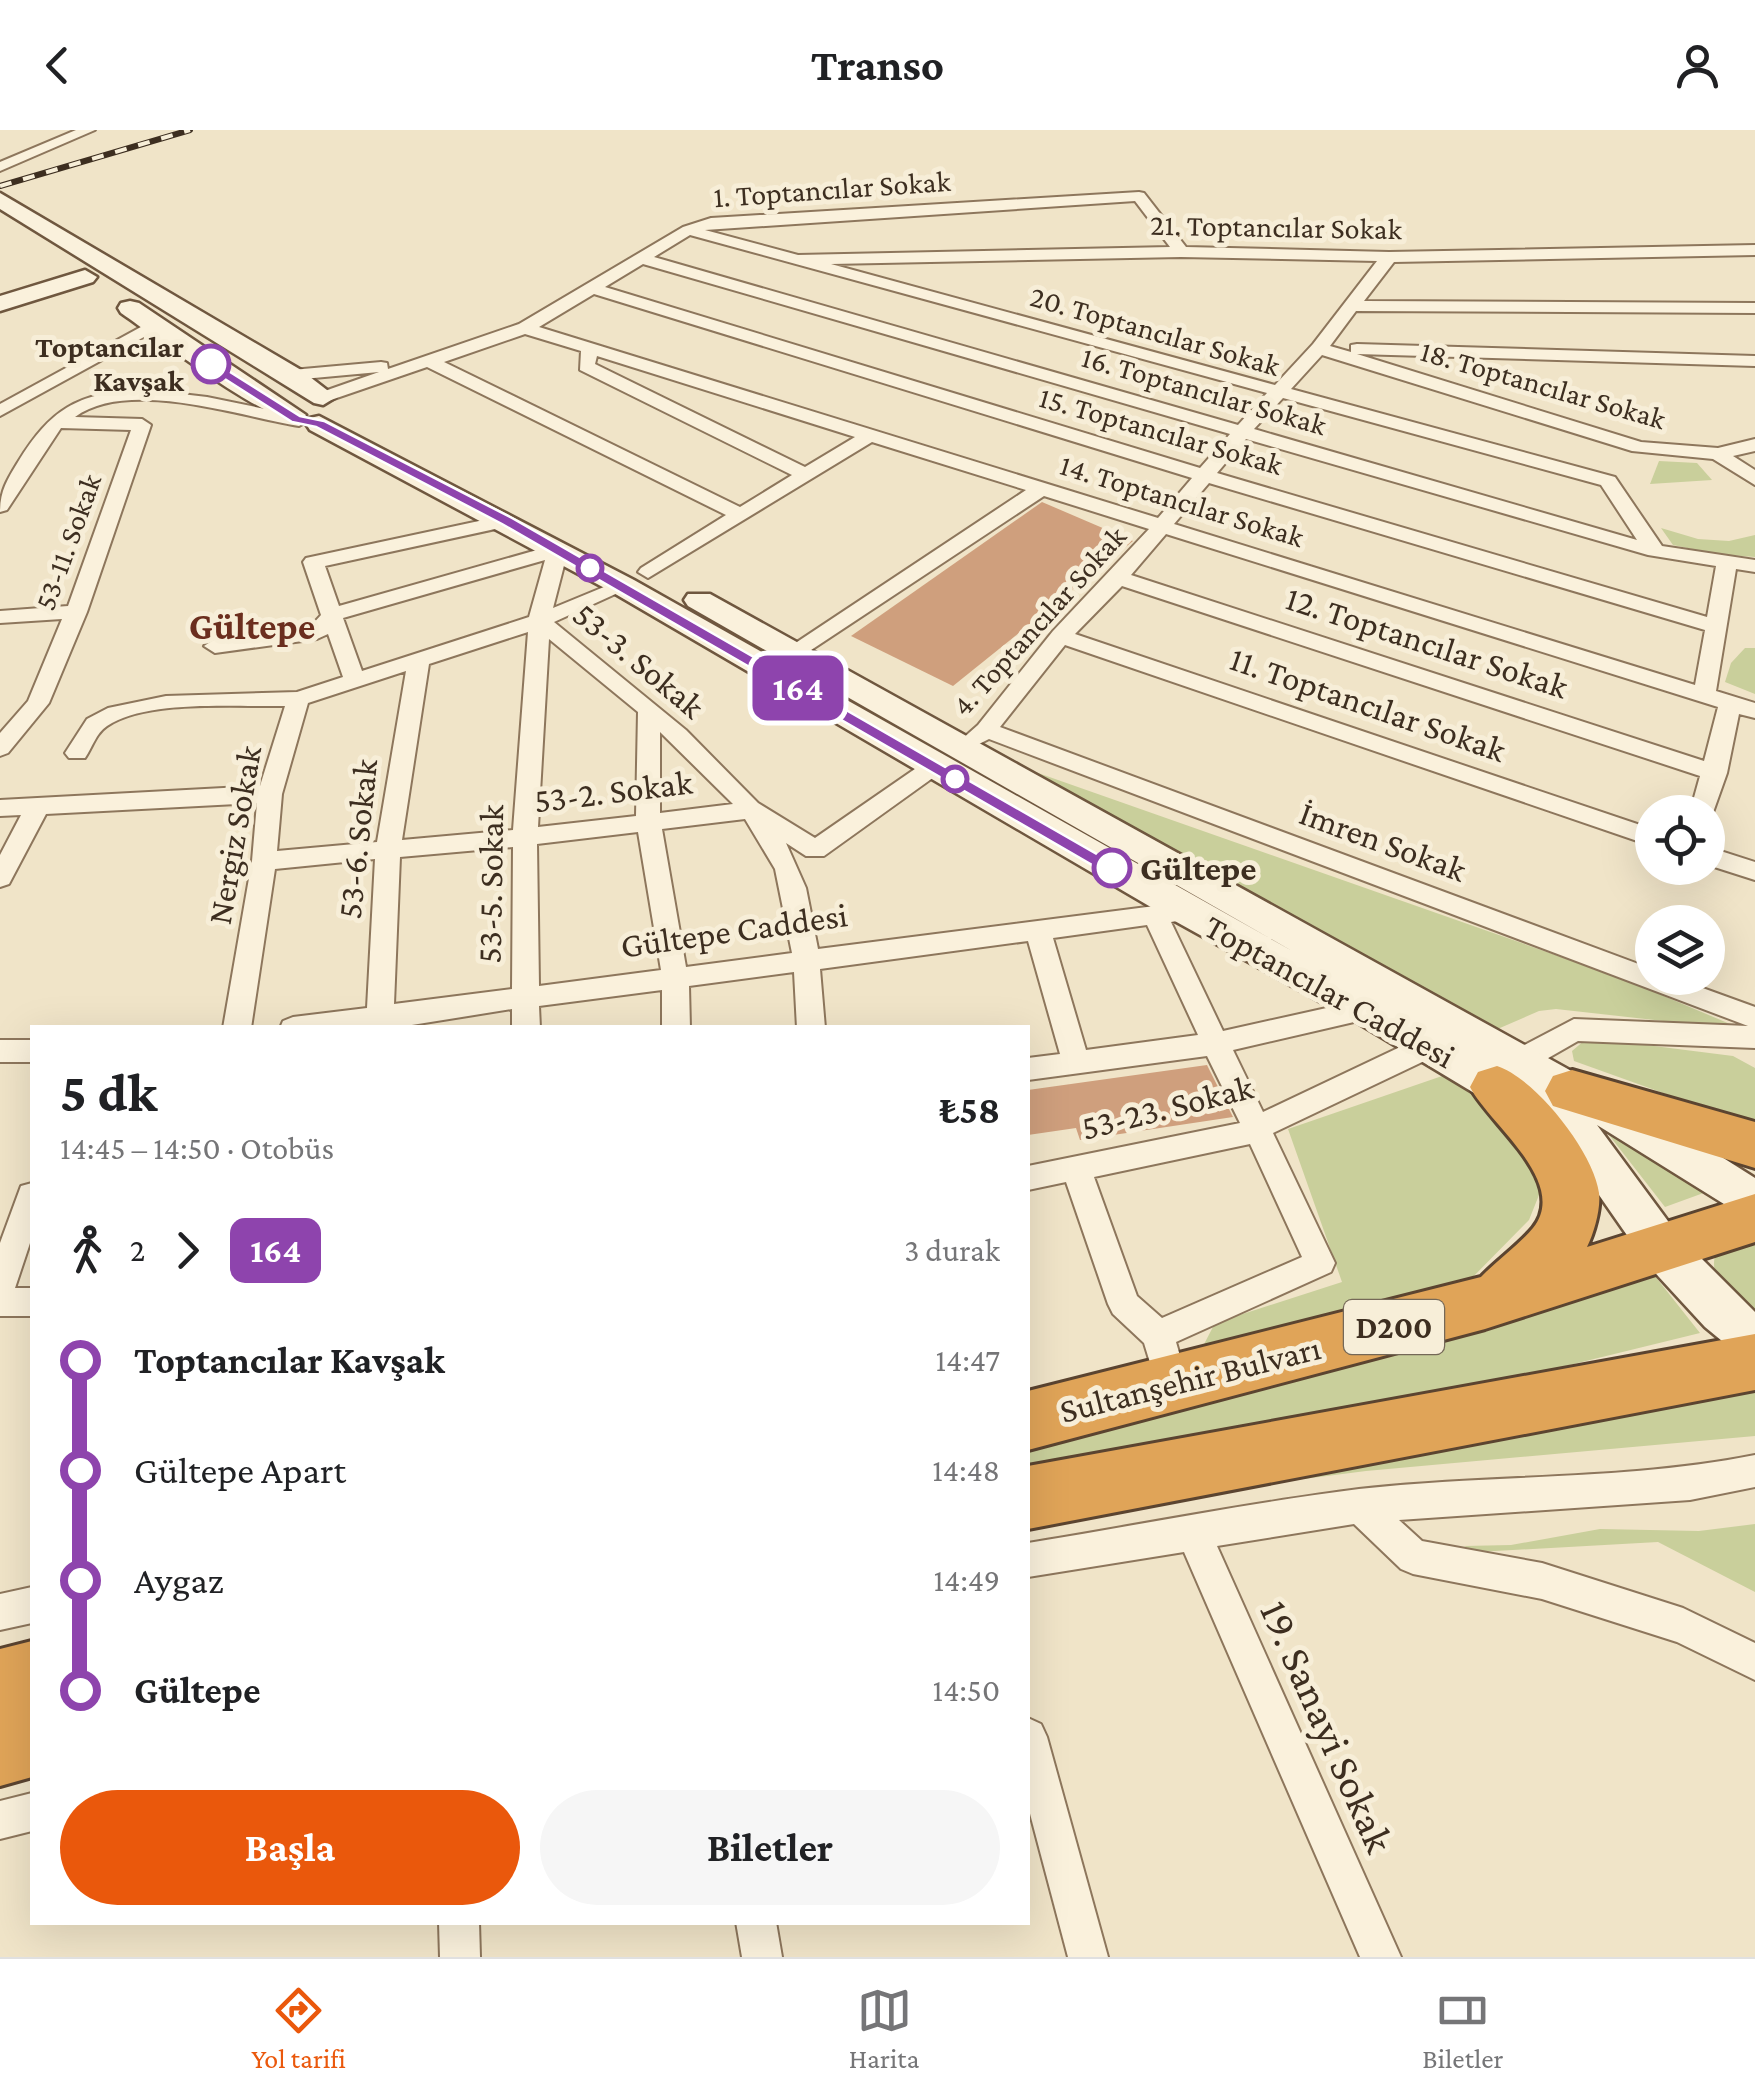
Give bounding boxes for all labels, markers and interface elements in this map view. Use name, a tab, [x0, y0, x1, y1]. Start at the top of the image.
icon: back	[30, 38, 85, 93]
icon: person	[1670, 38, 1725, 93]
text: Transo	[811, 40, 944, 90]
street label: 1. Toptancılar Sokak	[712, 164, 952, 214]
street label: 21. Toptancılar Sokak	[1150, 208, 1403, 246]
street label: 20. Toptancılar Sokak	[1026, 279, 1284, 383]
place label: Toptancılar Kavşak	[35, 330, 185, 397]
street label: 18. Toptancılar Sokak	[1416, 334, 1670, 436]
street label: 16. Toptancılar Sokak	[1078, 340, 1331, 442]
marker: Toptancılar Kavşak	[192, 345, 230, 383]
street label: 15. Toptancılar Sokak	[1035, 380, 1287, 482]
street label: 14. Toptancılar Sokak	[1056, 448, 1309, 554]
street label: 53-11. Sokak	[28, 469, 108, 614]
street label: 4. Toptancılar Sokak	[945, 519, 1133, 723]
unlabelled marker	[577, 555, 603, 581]
street label: 12. Toptancılar Sokak	[1281, 579, 1573, 707]
street label: 53-3. Sokak	[565, 594, 712, 727]
district label: Gültepe	[189, 605, 315, 647]
street label: 11. Toptancılar Sokak	[1225, 639, 1511, 770]
line badge: 164	[740, 656, 856, 720]
text: 164	[772, 669, 824, 708]
street label: Nergiz Sokak	[200, 742, 269, 927]
street label: 53-6. Sokak	[330, 757, 385, 921]
street label: 53-2. Sokak	[532, 762, 695, 821]
unlabelled marker	[942, 766, 968, 792]
street label: İmren Sokak	[1294, 793, 1472, 890]
map controls	[1635, 795, 1725, 995]
button: locate	[1635, 795, 1725, 885]
street label: 53-5. Sokak	[470, 804, 511, 964]
marker: Gültepe	[1093, 849, 1131, 887]
place label: Gültepe	[1140, 849, 1257, 888]
street label: Gültepe Caddesi	[618, 895, 850, 966]
button: layers	[1635, 905, 1725, 995]
street label: Toptancılar Caddesi	[1198, 907, 1462, 1076]
text: 5 dk	[60, 1062, 158, 1123]
street label: 53-23. Sokak	[1077, 1067, 1257, 1148]
text: ₺58	[939, 1089, 1000, 1131]
text: 14:45 – 14:50 · Otobüs	[60, 1130, 334, 1166]
icon: walk	[60, 1223, 115, 1278]
icon: forward	[160, 1223, 215, 1278]
text: 164	[250, 1231, 301, 1270]
text: 2	[130, 1232, 145, 1268]
text: 3 durak	[904, 1232, 1000, 1268]
road number: D200	[1344, 1300, 1444, 1354]
street label: Sultanşehir Bulvarı	[1056, 1328, 1324, 1431]
text: Toptancılar Kavşak	[134, 1339, 445, 1381]
text: 14:47	[935, 1342, 1000, 1378]
text: Gültepe Apart	[134, 1449, 346, 1491]
text: 14:48	[932, 1452, 1000, 1488]
text: Aygaz	[134, 1559, 224, 1601]
text: 14:49	[933, 1562, 1000, 1598]
street label: 19. Sanayi Sokak	[1251, 1593, 1404, 1859]
text: Gültepe	[134, 1669, 261, 1711]
text: 14:50	[933, 1672, 1000, 1708]
button: Başla	[60, 1790, 520, 1905]
button: Biletler	[540, 1790, 1000, 1905]
tab: Yol tarifi	[251, 1983, 346, 2074]
tab: Harita	[849, 1983, 919, 2074]
tab: Biletler	[1422, 1983, 1504, 2074]

